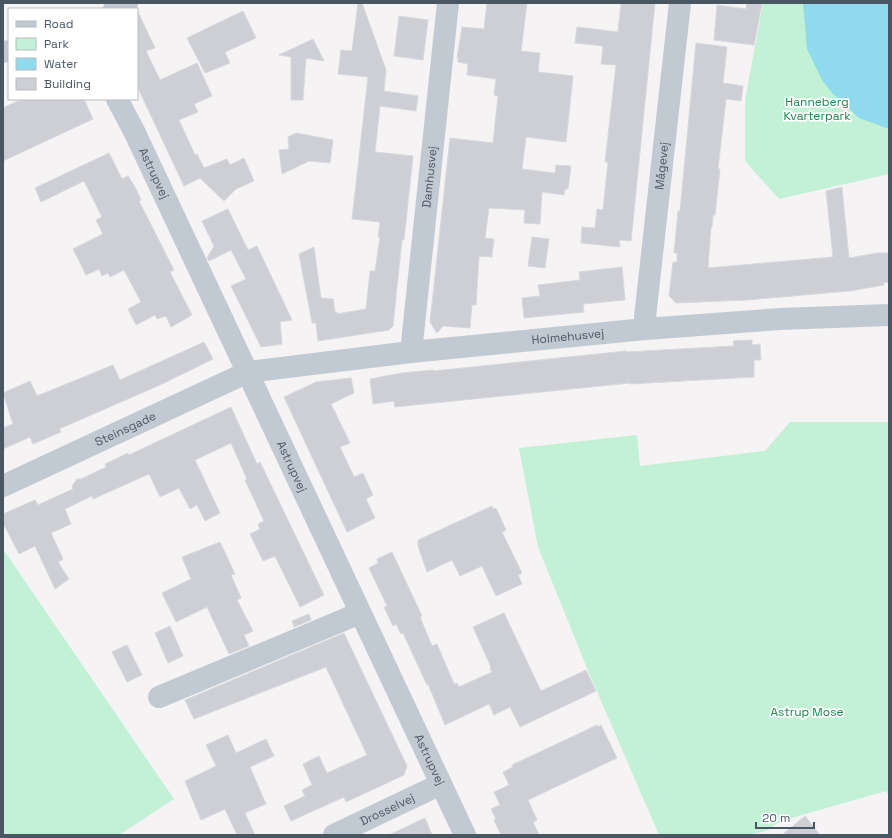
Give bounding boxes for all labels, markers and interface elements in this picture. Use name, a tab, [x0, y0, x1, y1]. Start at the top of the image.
legend	[8, 8, 138, 100]
text: Road	[44, 16, 73, 32]
text: Park	[44, 36, 69, 52]
text: Water	[44, 56, 78, 72]
text: Building	[44, 76, 91, 92]
park label: Hanneberg Kvarterpark	[783, 94, 851, 124]
street label: Mågevej	[651, 141, 672, 191]
street label: Astrupvej	[135, 145, 173, 202]
street label: Damhusvej	[418, 145, 441, 209]
street label: Holmehusvej	[531, 325, 605, 348]
street label: Steinsgade	[92, 408, 159, 450]
street label: Astrupvej	[273, 438, 311, 495]
park label: Astrup Mose	[770, 704, 844, 720]
street label: Astrupvej	[411, 731, 449, 788]
street label: Drosselvej	[357, 790, 417, 829]
scale bar	[756, 804, 814, 830]
text: 20 m	[762, 810, 790, 826]

